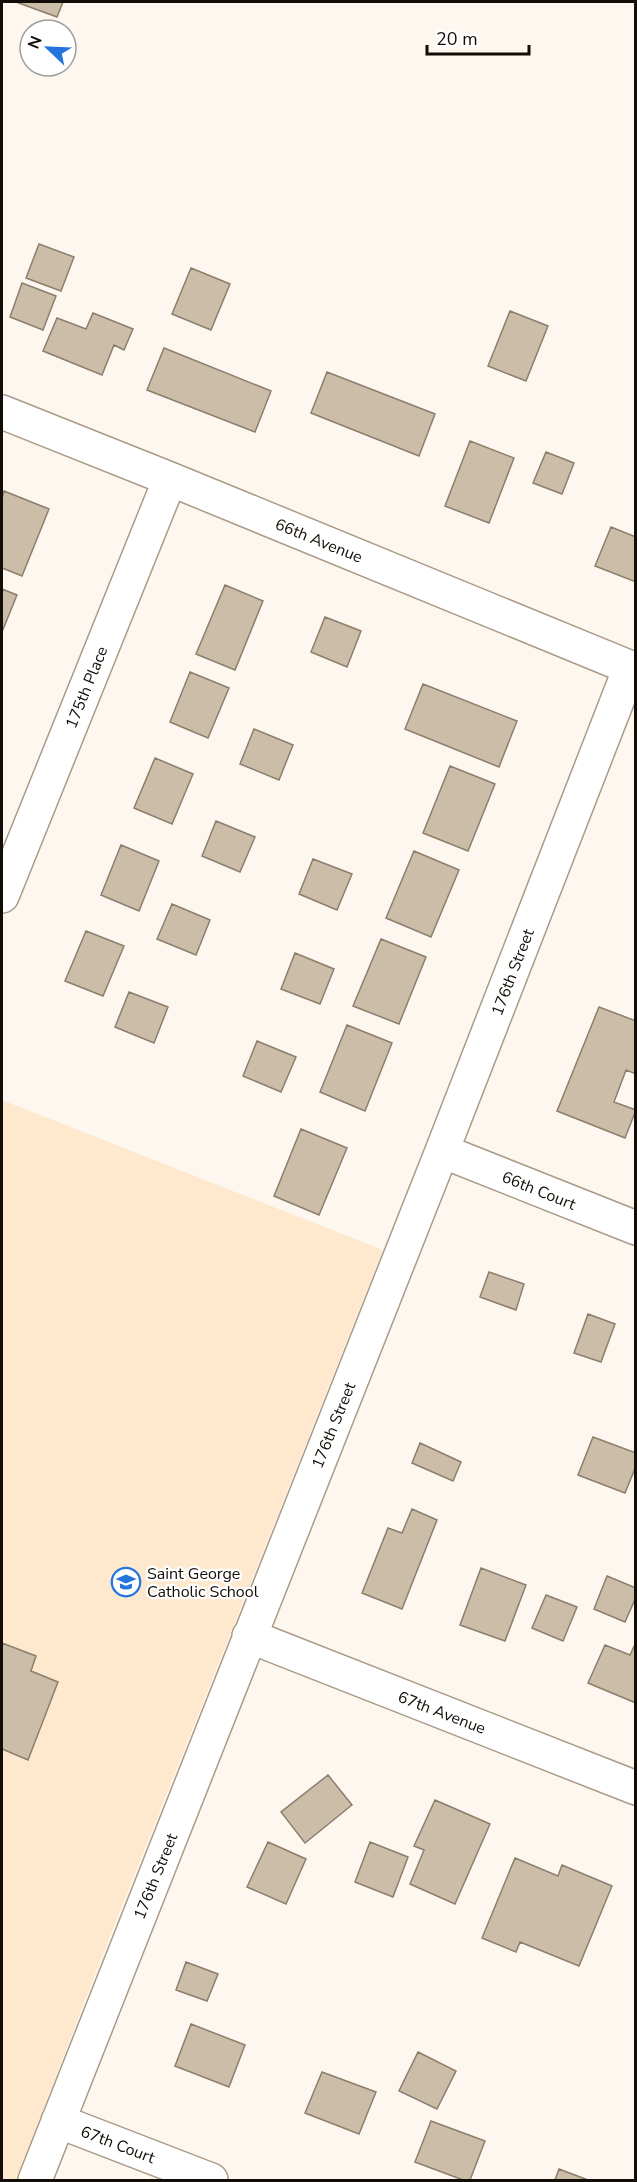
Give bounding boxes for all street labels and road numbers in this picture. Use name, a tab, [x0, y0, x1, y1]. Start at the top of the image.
street label: 66th Avenue	[272, 513, 366, 568]
street label: 175th Place	[60, 643, 113, 732]
street label: 176th Street	[486, 925, 540, 1019]
street label: 66th Court	[498, 1166, 579, 1216]
street label: 176th Street	[307, 1379, 361, 1472]
street label: 67th Avenue	[395, 1686, 489, 1740]
street label: 176th Street	[129, 1830, 183, 1923]
street label: 67th Court	[77, 2121, 158, 2169]

